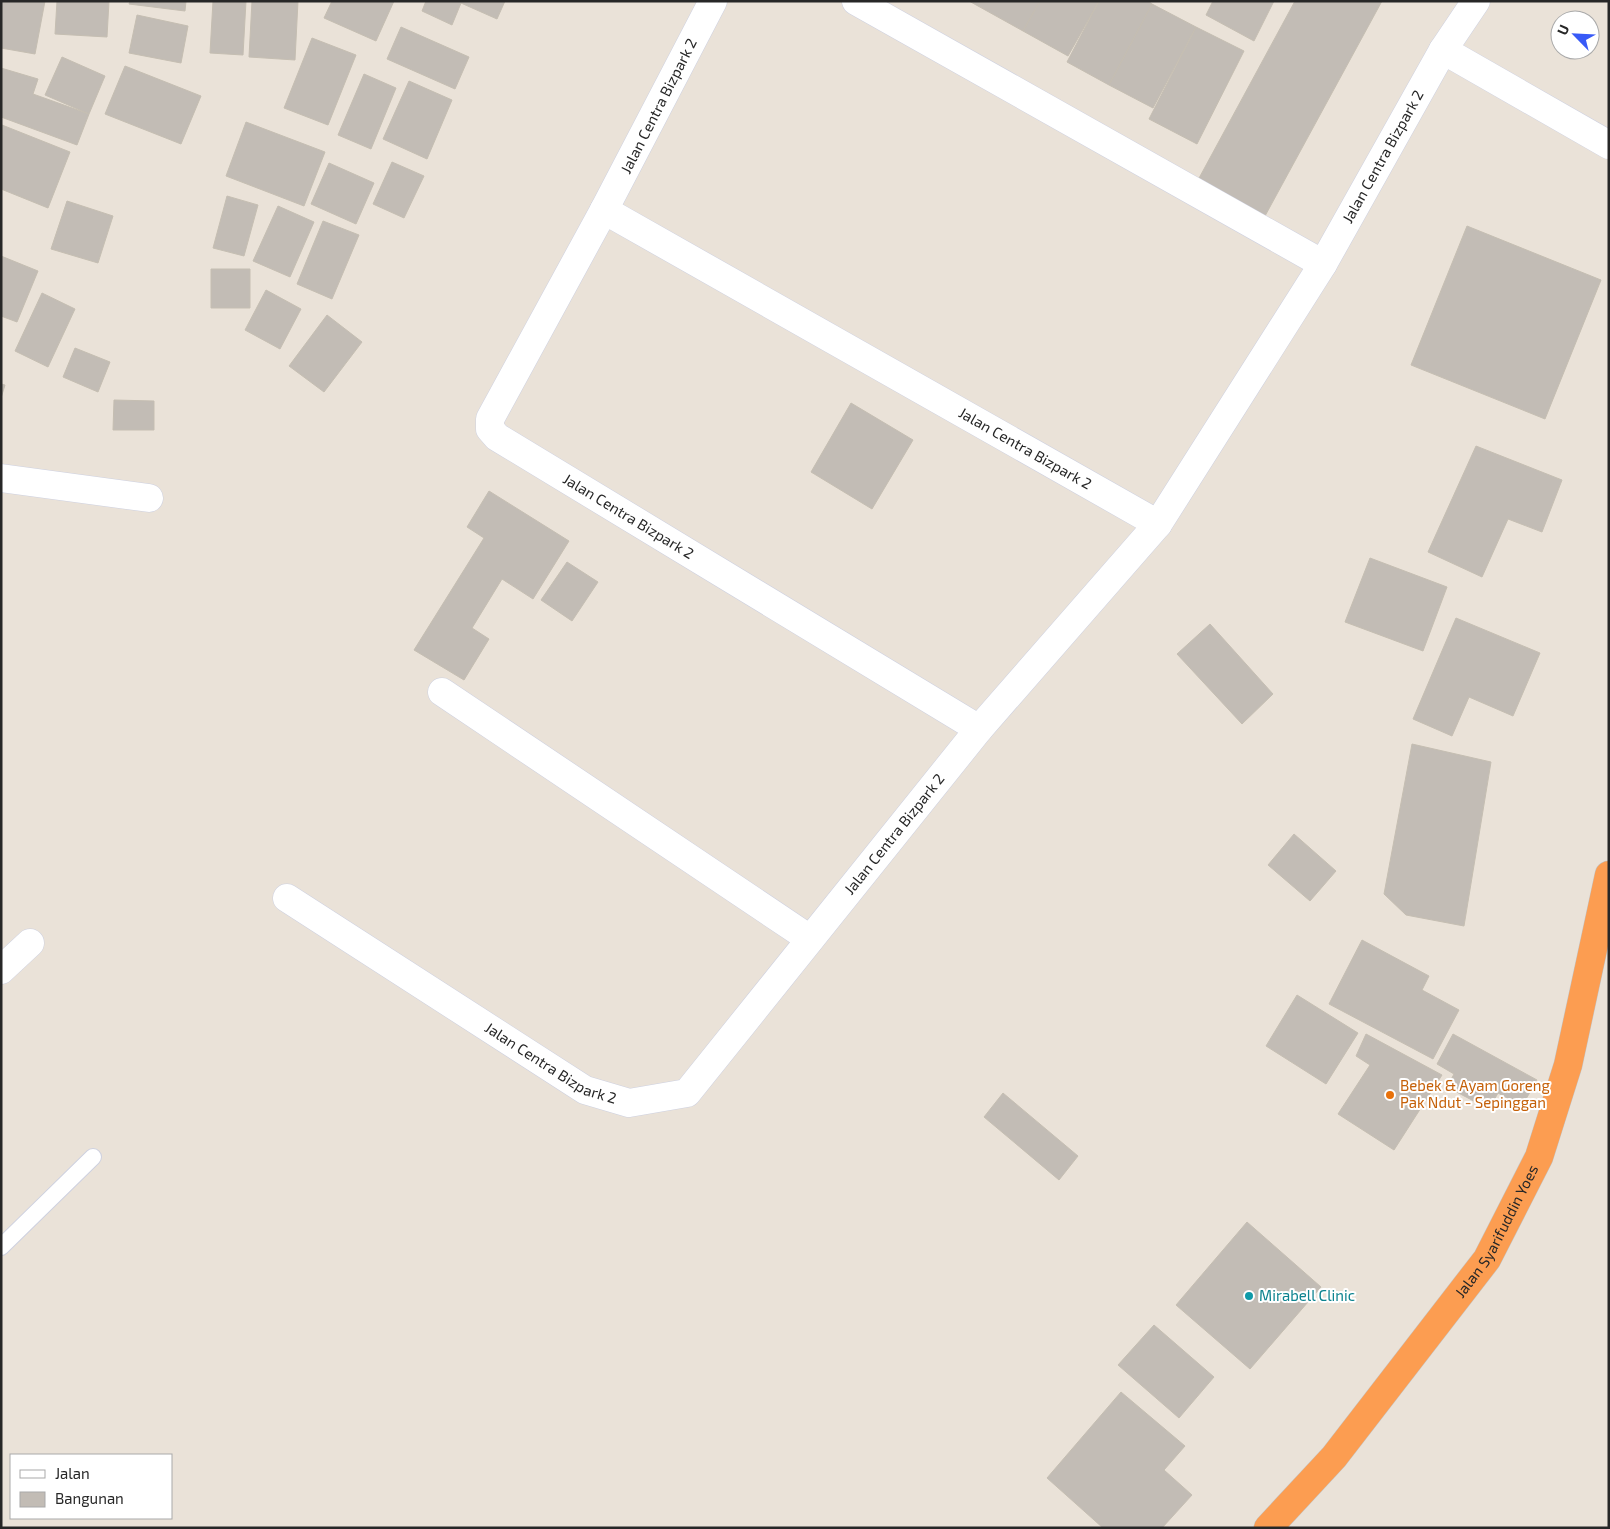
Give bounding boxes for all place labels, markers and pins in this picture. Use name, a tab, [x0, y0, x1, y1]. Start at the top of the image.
place label: Bebek & Ayam Goreng Pak Ndut - Sepinggan	[1400, 1076, 1551, 1111]
marker: Bebek & Ayam Goreng Pak Ndut - Sepinggan	[1384, 1089, 1396, 1101]
place label: Mirabell Clinic	[1259, 1286, 1355, 1304]
marker: Mirabell Clinic	[1243, 1290, 1255, 1302]

